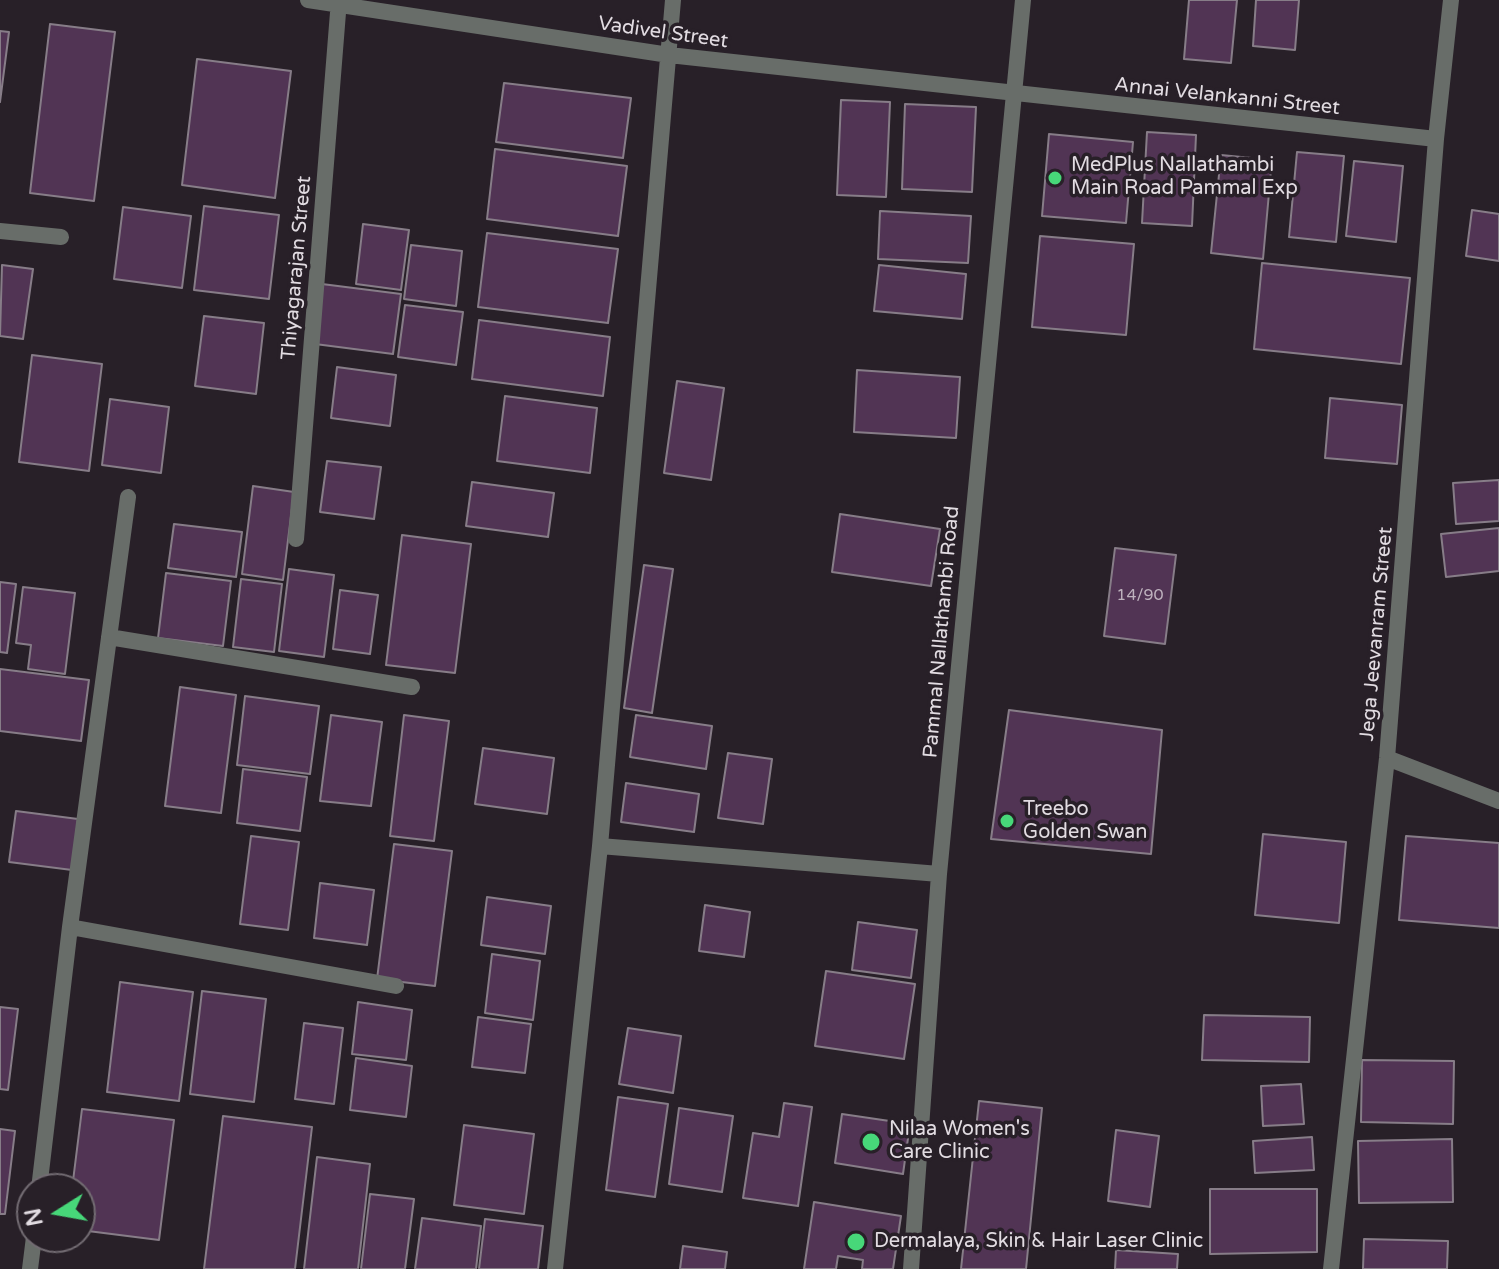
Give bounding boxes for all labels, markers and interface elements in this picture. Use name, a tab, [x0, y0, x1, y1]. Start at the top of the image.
street label: Vadivel Street	[597, 12, 729, 54]
street label: Annai Velankanni Street	[1113, 73, 1341, 121]
place label: MedPlus Nallathambi Main Road Pammal Exp	[1071, 154, 1298, 201]
marker: MedPlus Nallathambi Main Road Pammal Exp	[1046, 169, 1064, 187]
street label: Thiyagarajan Street	[277, 175, 317, 361]
street label: Pammal Nallathambi Road	[919, 505, 965, 759]
street label: Jega Jeevanram Street	[1356, 526, 1398, 742]
house number: 14/90	[1116, 586, 1164, 606]
place label: Treebo Golden Swan	[1023, 798, 1147, 845]
marker: Treebo Golden Swan	[998, 812, 1016, 830]
place label: Nilaa Women's Care Clinic	[889, 1118, 1030, 1165]
marker: Nilaa Women's Care Clinic	[860, 1131, 882, 1153]
north arrow	[16, 1173, 96, 1253]
text: N	[20, 1206, 49, 1228]
place label: Dermalaya, Skin & Hair Laser Clinic	[874, 1230, 1203, 1254]
marker: Dermalaya, Skin & Hair Laser Clinic	[845, 1231, 867, 1253]

